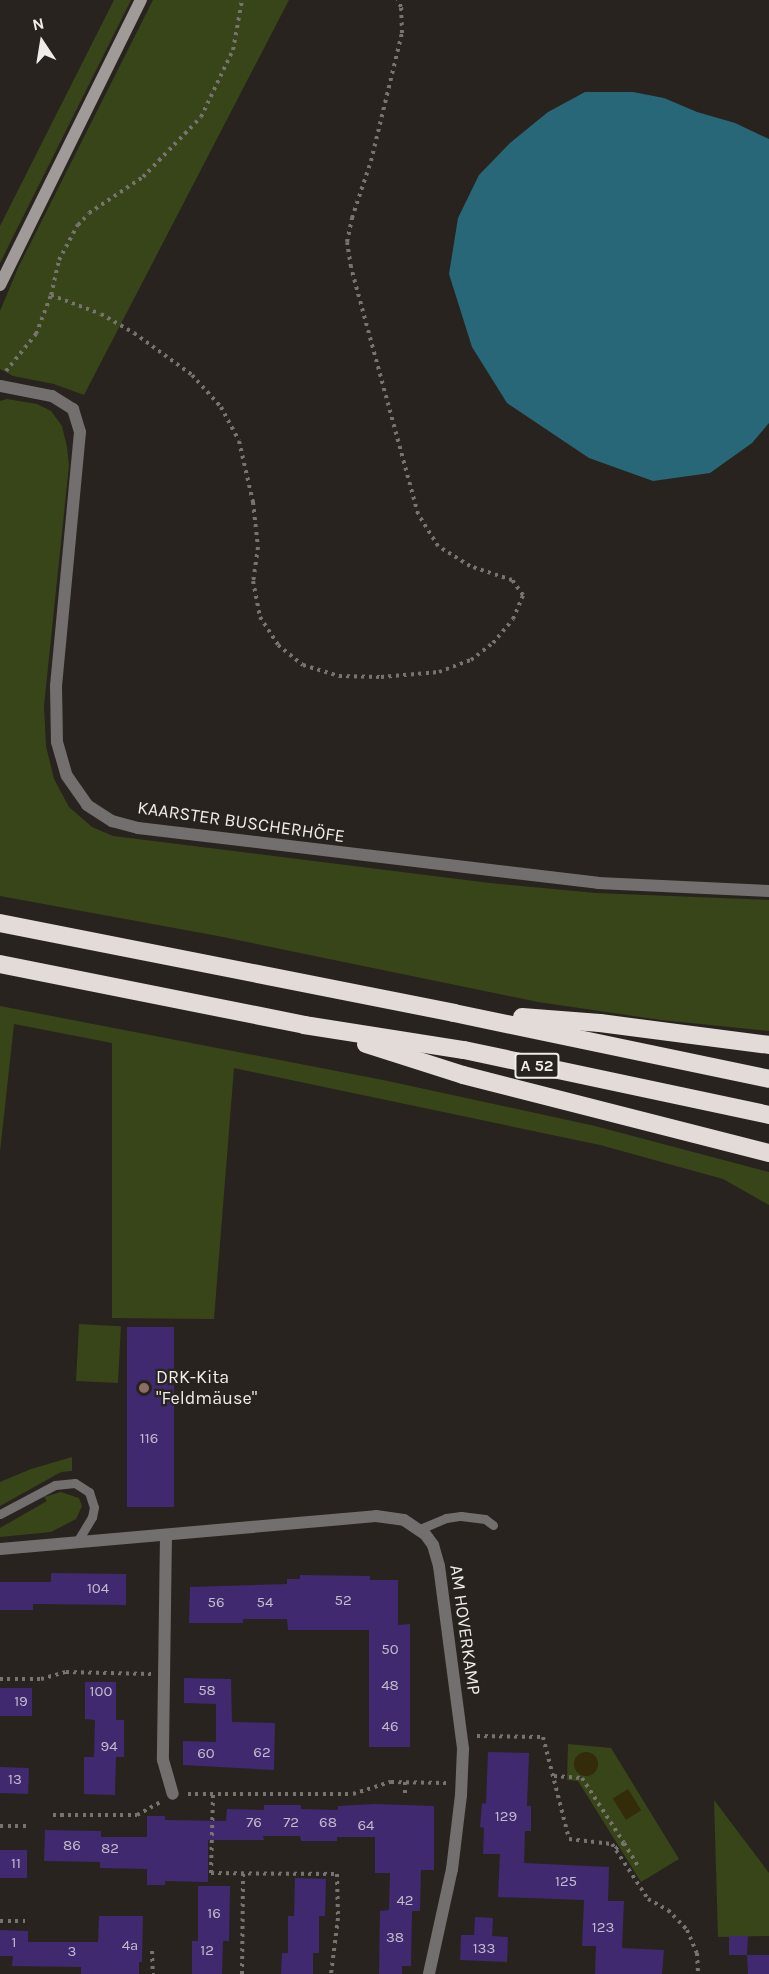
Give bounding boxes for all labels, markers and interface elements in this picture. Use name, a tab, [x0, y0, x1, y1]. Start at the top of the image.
north arrow	[12, 12, 72, 72]
text: N	[31, 13, 46, 34]
street label: KAARSTER BUSCHERHÖFE	[136, 797, 346, 847]
road number: A 52	[513, 1053, 561, 1079]
place label: DRK-Kita "Feldmäuse"	[156, 1367, 257, 1410]
marker: DRK-Kita "Feldmäuse"	[137, 1381, 151, 1395]
house number: 116	[140, 1430, 158, 1448]
street label: AM HOVERKAMP	[445, 1564, 485, 1696]
house number: 104	[87, 1580, 109, 1598]
house number: 52	[334, 1592, 352, 1610]
house number: 56	[207, 1594, 225, 1612]
house number: 54	[257, 1594, 273, 1612]
house number: 50	[381, 1641, 399, 1659]
house number: 48	[381, 1677, 399, 1695]
house number: 58	[198, 1682, 216, 1700]
house number: 100	[90, 1683, 112, 1701]
house number: 19	[14, 1693, 28, 1711]
house number: 46	[382, 1718, 398, 1736]
house number: 94	[100, 1738, 118, 1756]
house number: 62	[253, 1744, 271, 1762]
house number: 60	[197, 1745, 215, 1763]
house number: 13	[8, 1771, 22, 1789]
house number: 129	[495, 1808, 517, 1826]
house number: 76	[246, 1814, 262, 1832]
house number: 72	[283, 1814, 299, 1832]
house number: 68	[319, 1814, 337, 1832]
house number: 64	[358, 1817, 374, 1835]
house number: 86	[63, 1837, 81, 1855]
house number: 82	[101, 1840, 119, 1858]
house number: 11	[11, 1855, 21, 1873]
house number: 125	[555, 1873, 577, 1891]
house number: 42	[396, 1892, 414, 1910]
house number: 16	[207, 1905, 221, 1923]
house number: 123	[592, 1919, 614, 1937]
house number: 38	[386, 1929, 404, 1947]
house number: 1	[12, 1934, 16, 1952]
house number: 4a	[122, 1937, 138, 1955]
house number: 133	[473, 1940, 495, 1958]
house number: 12	[200, 1942, 214, 1960]
house number: 3	[68, 1943, 76, 1961]

